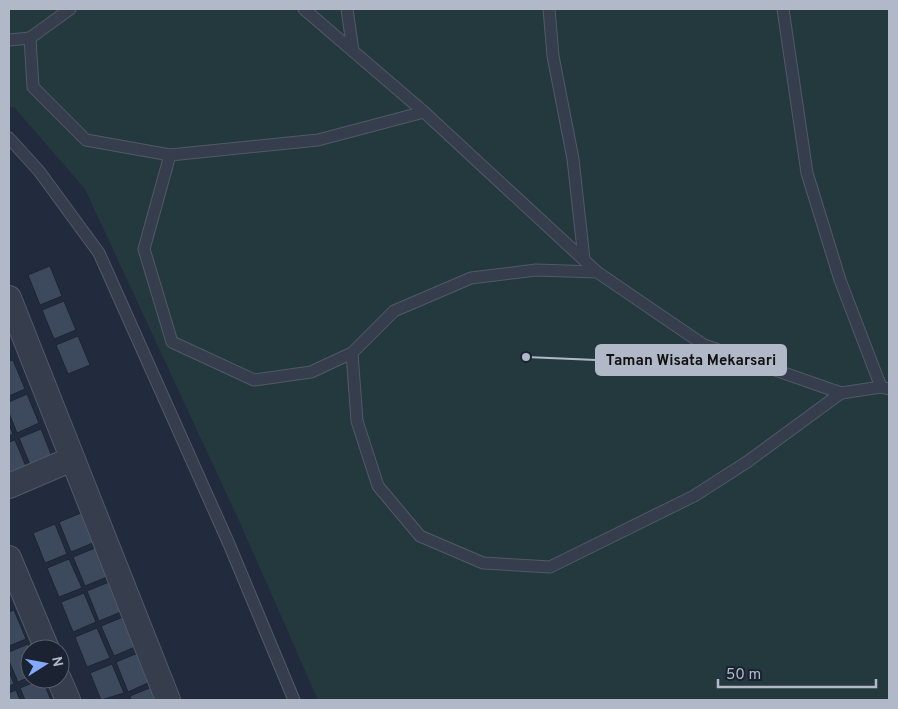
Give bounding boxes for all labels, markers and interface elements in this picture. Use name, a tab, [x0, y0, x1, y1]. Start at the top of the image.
callout: Taman Wisata Mekarsari	[596, 345, 786, 375]
text: Taman Wisata Mekarsari	[606, 352, 776, 371]
north arrow	[20, 639, 70, 689]
text: N	[47, 655, 66, 668]
scale bar	[718, 656, 876, 688]
text: 50 m	[726, 666, 761, 685]

